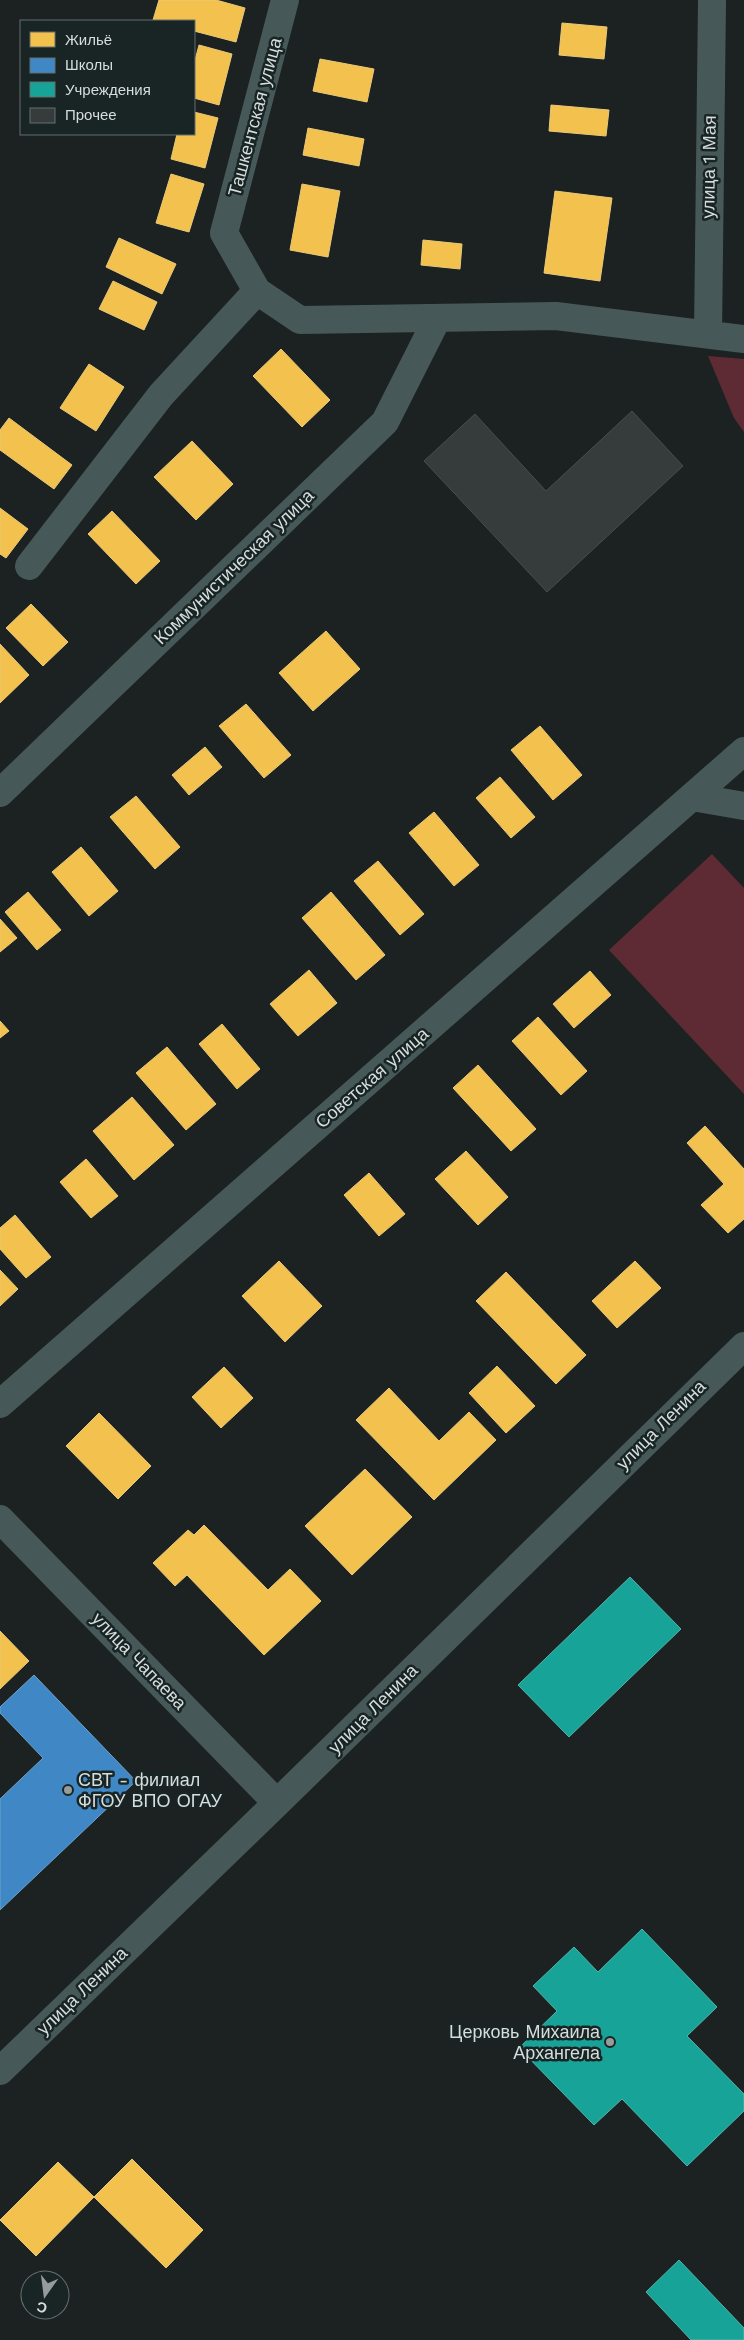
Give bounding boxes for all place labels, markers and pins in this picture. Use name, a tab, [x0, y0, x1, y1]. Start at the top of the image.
place label: СВТ - филиал ФГОУ ВПО ОГАУ	[78, 1769, 222, 1811]
marker: СВТ - филиал ФГОУ ВПО ОГАУ	[62, 1784, 74, 1796]
place label: Церковь Михаила Архангела	[449, 2021, 601, 2063]
marker: Церковь Михаила Архангела	[604, 2036, 616, 2048]

